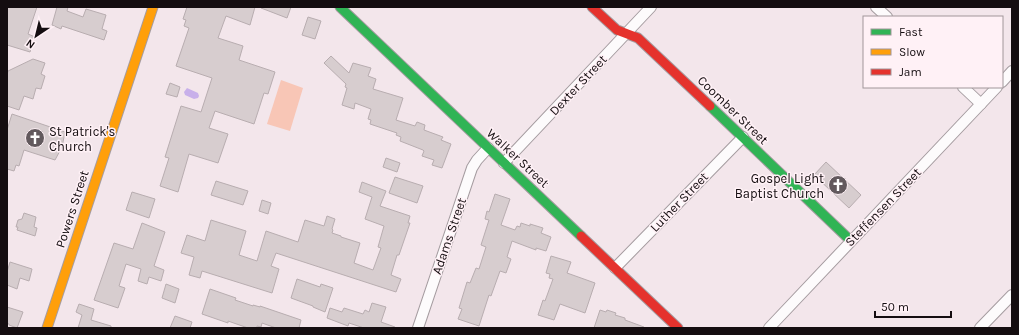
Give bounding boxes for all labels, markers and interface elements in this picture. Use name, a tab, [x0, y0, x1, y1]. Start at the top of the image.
north arrow	[16, 16, 56, 56]
legend	[863, 16, 1003, 88]
text: Fast	[899, 25, 923, 39]
text: N	[24, 36, 38, 51]
text: Slow	[899, 45, 925, 59]
street label: Dexter Street	[546, 52, 610, 118]
text: Jam	[899, 65, 922, 79]
street label: Coomber Street	[695, 73, 771, 147]
place label: St Patrick's Church	[49, 124, 115, 154]
street label: Walker Street	[484, 125, 552, 191]
church icon: St Patrick's Church	[24, 127, 46, 149]
street label: Steffensen Street	[842, 165, 924, 249]
street label: Powers Street	[52, 168, 92, 250]
street label: Luther Street	[647, 169, 711, 235]
place label: Gospel Light Baptist Church	[735, 171, 824, 201]
church icon: Gospel Light Baptist Church	[827, 174, 849, 196]
street label: Adams Street	[429, 196, 469, 276]
scale bar	[875, 293, 951, 319]
text: 50 m	[881, 300, 909, 314]

